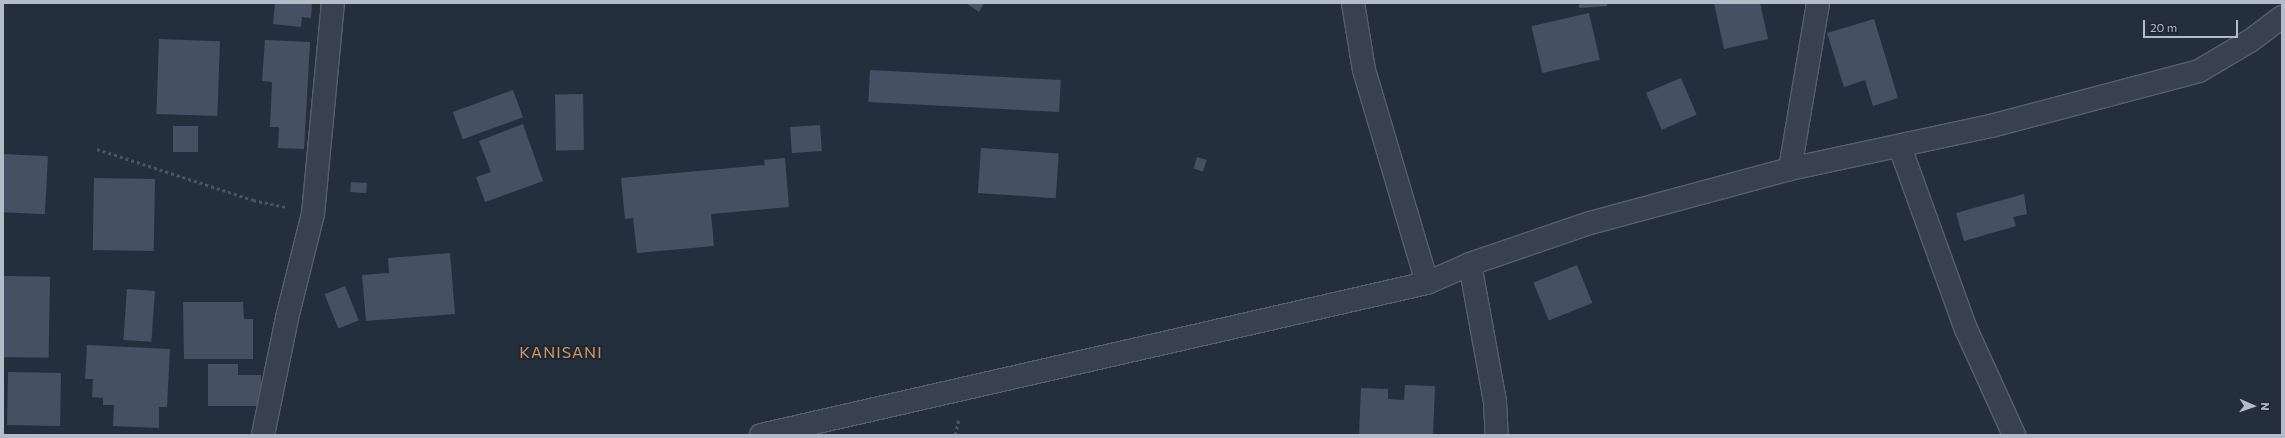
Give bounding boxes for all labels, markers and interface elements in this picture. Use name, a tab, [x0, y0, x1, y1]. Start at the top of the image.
scale bar	[2145, 12, 2240, 38]
text: 20 m	[2150, 20, 2177, 34]
district label: KANISANI	[519, 342, 603, 362]
north arrow	[2233, 386, 2273, 426]
text: N	[2259, 402, 2272, 411]

